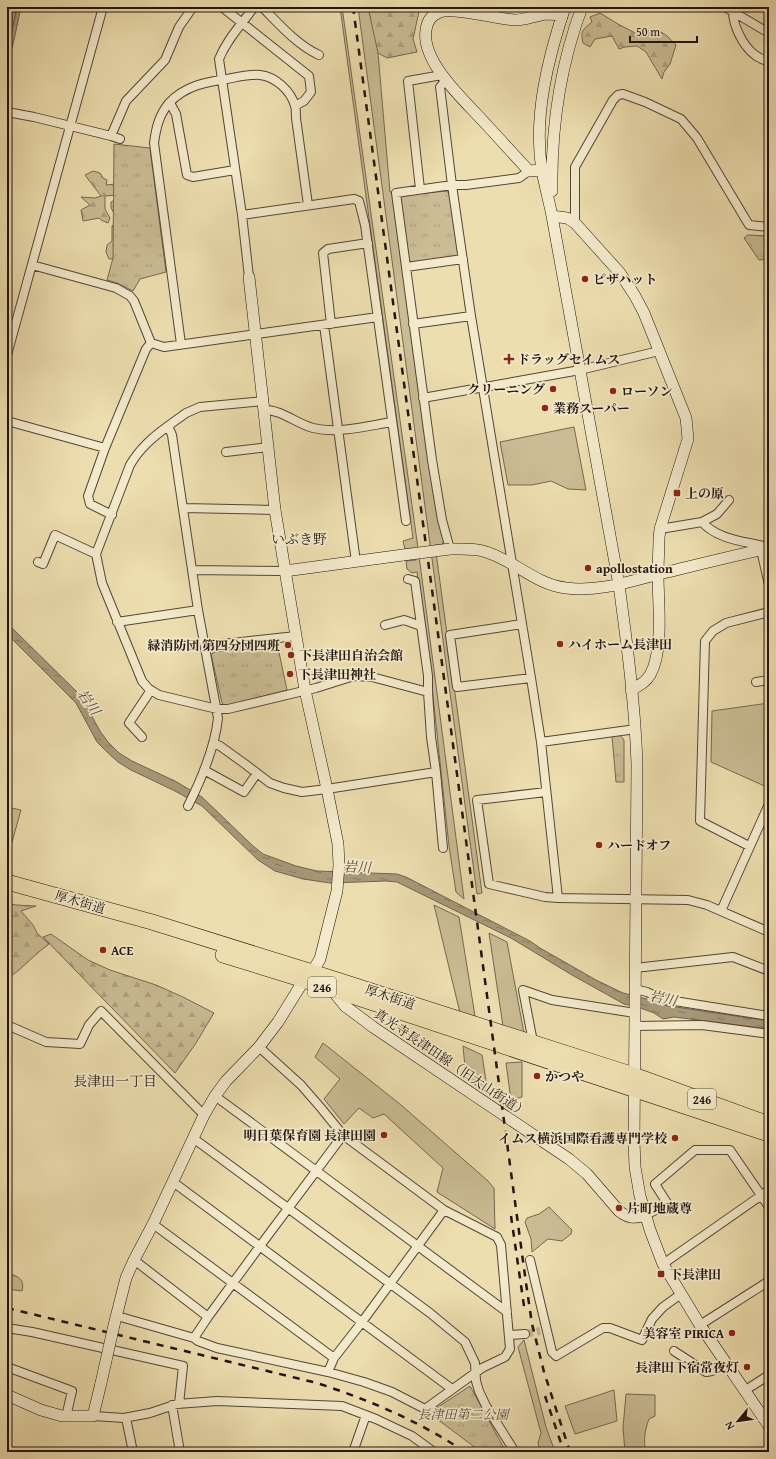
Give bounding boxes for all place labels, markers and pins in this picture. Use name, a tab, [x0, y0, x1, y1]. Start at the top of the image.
place label: ピザハット	[593, 270, 657, 289]
marker: ピザハット	[580, 274, 590, 284]
place label: ドラッグセイムス	[517, 350, 620, 369]
marker: ドラッグセイムス	[504, 354, 514, 364]
place label: クリーニング	[467, 380, 545, 399]
place label: ローソン	[621, 382, 672, 401]
marker: クリーニング	[548, 384, 558, 394]
marker: ローソン	[608, 386, 618, 396]
place label: 業務スーパー	[553, 399, 630, 418]
marker: 業務スーパー	[540, 403, 550, 413]
place label: 上の原	[685, 484, 724, 503]
marker: 上の原	[672, 488, 682, 498]
place label: apollostation	[596, 559, 673, 578]
marker: apollostation	[583, 563, 593, 573]
place label: ハイホーム長津田	[568, 635, 672, 654]
place label: 緑消防団 第四分団四班	[147, 636, 280, 655]
marker: ハイホーム長津田	[555, 639, 565, 649]
marker: 緑消防団 第四分団四班	[283, 640, 293, 650]
place label: 下長津田自治会館	[299, 646, 403, 665]
marker: 下長津田自治会館	[286, 650, 296, 660]
place label: 下長津田神社	[298, 665, 376, 684]
marker: 下長津田神社	[285, 669, 295, 679]
place label: ハードオフ	[607, 836, 671, 855]
marker: ハードオフ	[594, 840, 604, 850]
place label: ACE	[111, 941, 133, 960]
marker: ACE	[98, 945, 108, 955]
place label: かつや	[545, 1067, 584, 1086]
marker: かつや	[532, 1071, 542, 1081]
place label: 明日葉保育園 長津田園	[243, 1126, 376, 1145]
place label: イムス横浜国際看護専門学校	[498, 1129, 668, 1148]
marker: 明日葉保育園 長津田園	[379, 1130, 389, 1140]
marker: イムス横浜国際看護専門学校	[670, 1133, 680, 1143]
place label: 片町地蔵尊	[627, 1199, 692, 1218]
marker: 片町地蔵尊	[614, 1203, 624, 1213]
place label: 下長津田	[669, 1265, 721, 1284]
marker: 下長津田	[656, 1269, 666, 1279]
place label: 美容室 PIRICA	[642, 1324, 725, 1343]
marker: 美容室 PIRICA	[727, 1328, 737, 1338]
place label: 長津田下宿常夜灯	[635, 1358, 739, 1377]
marker: 長津田下宿常夜灯	[742, 1362, 752, 1372]

